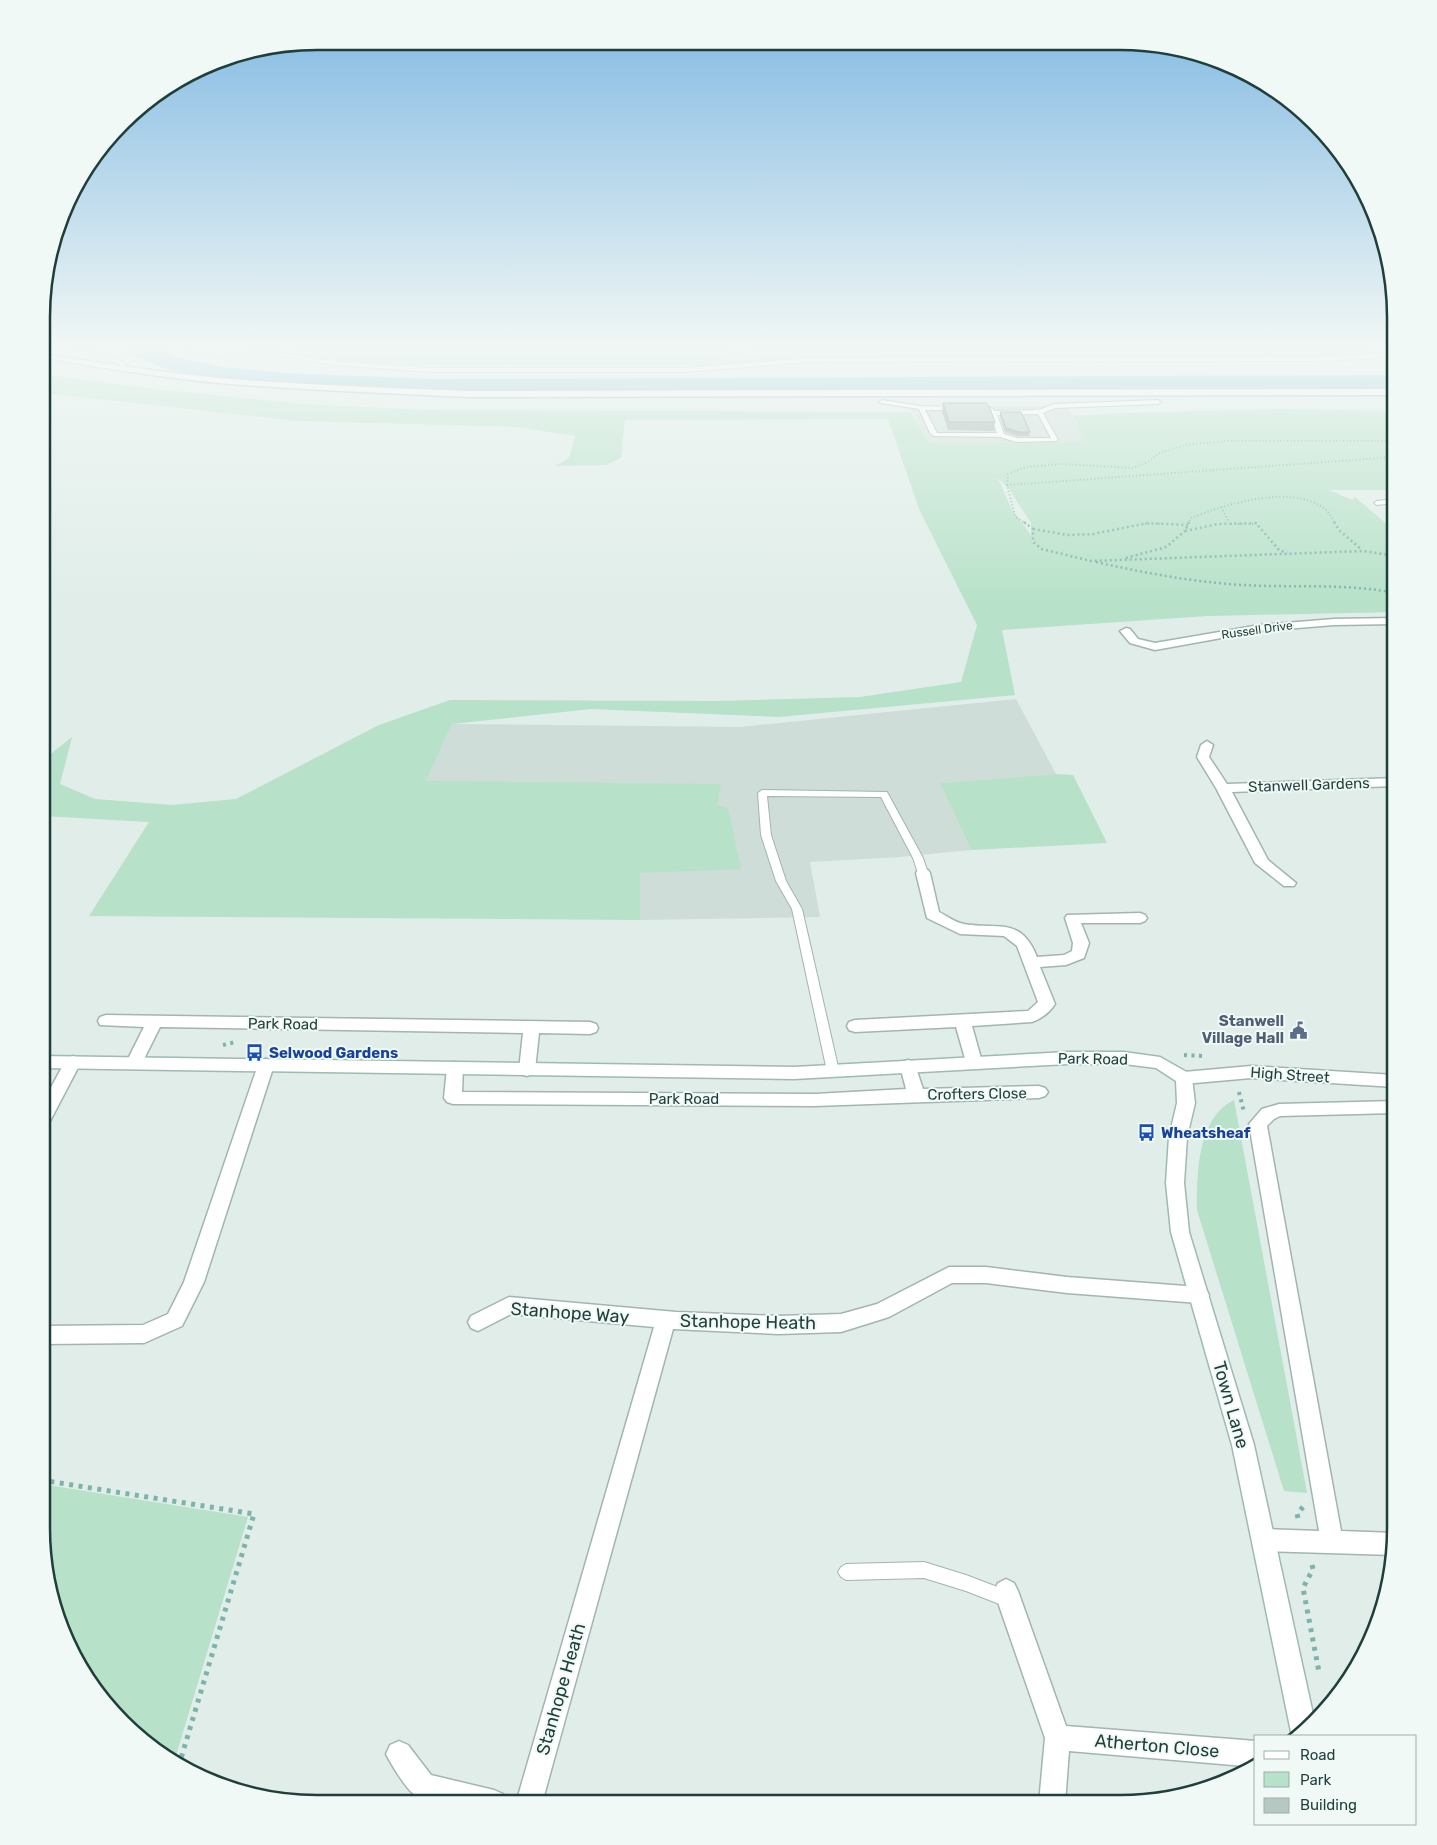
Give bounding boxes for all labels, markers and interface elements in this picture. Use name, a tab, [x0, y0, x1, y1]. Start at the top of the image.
street label: Russell Drive	[1221, 618, 1294, 642]
street label: Stanwell Gardens	[1248, 774, 1370, 796]
place label: Stanwell Village Hall	[1202, 1012, 1284, 1047]
street label: Park Road	[248, 1014, 318, 1034]
public building icon: Stanwell Village Hall	[1288, 1020, 1308, 1040]
bus stop icon: Selwood Gardens	[245, 1043, 265, 1063]
place label: Selwood Gardens	[269, 1044, 398, 1062]
street label: Park Road	[1058, 1049, 1128, 1069]
street label: High Street	[1250, 1063, 1330, 1087]
street label: Crofters Close	[927, 1084, 1027, 1104]
street label: Park Road	[649, 1090, 719, 1108]
bus stop icon: Wheatsheaf	[1137, 1123, 1157, 1143]
place label: Wheatsheaf	[1161, 1124, 1251, 1142]
street label: Stanhope Way	[510, 1298, 630, 1328]
street label: Stanhope Heath	[680, 1310, 816, 1334]
street label: Town Lane	[1208, 1359, 1254, 1451]
street label: Stanhope Heath	[532, 1620, 590, 1758]
street label: Atherton Close	[1094, 1730, 1220, 1762]
legend	[1254, 1735, 1417, 1825]
text: Road	[1300, 1746, 1336, 1764]
text: Park	[1300, 1771, 1331, 1789]
text: Building	[1300, 1796, 1357, 1814]

